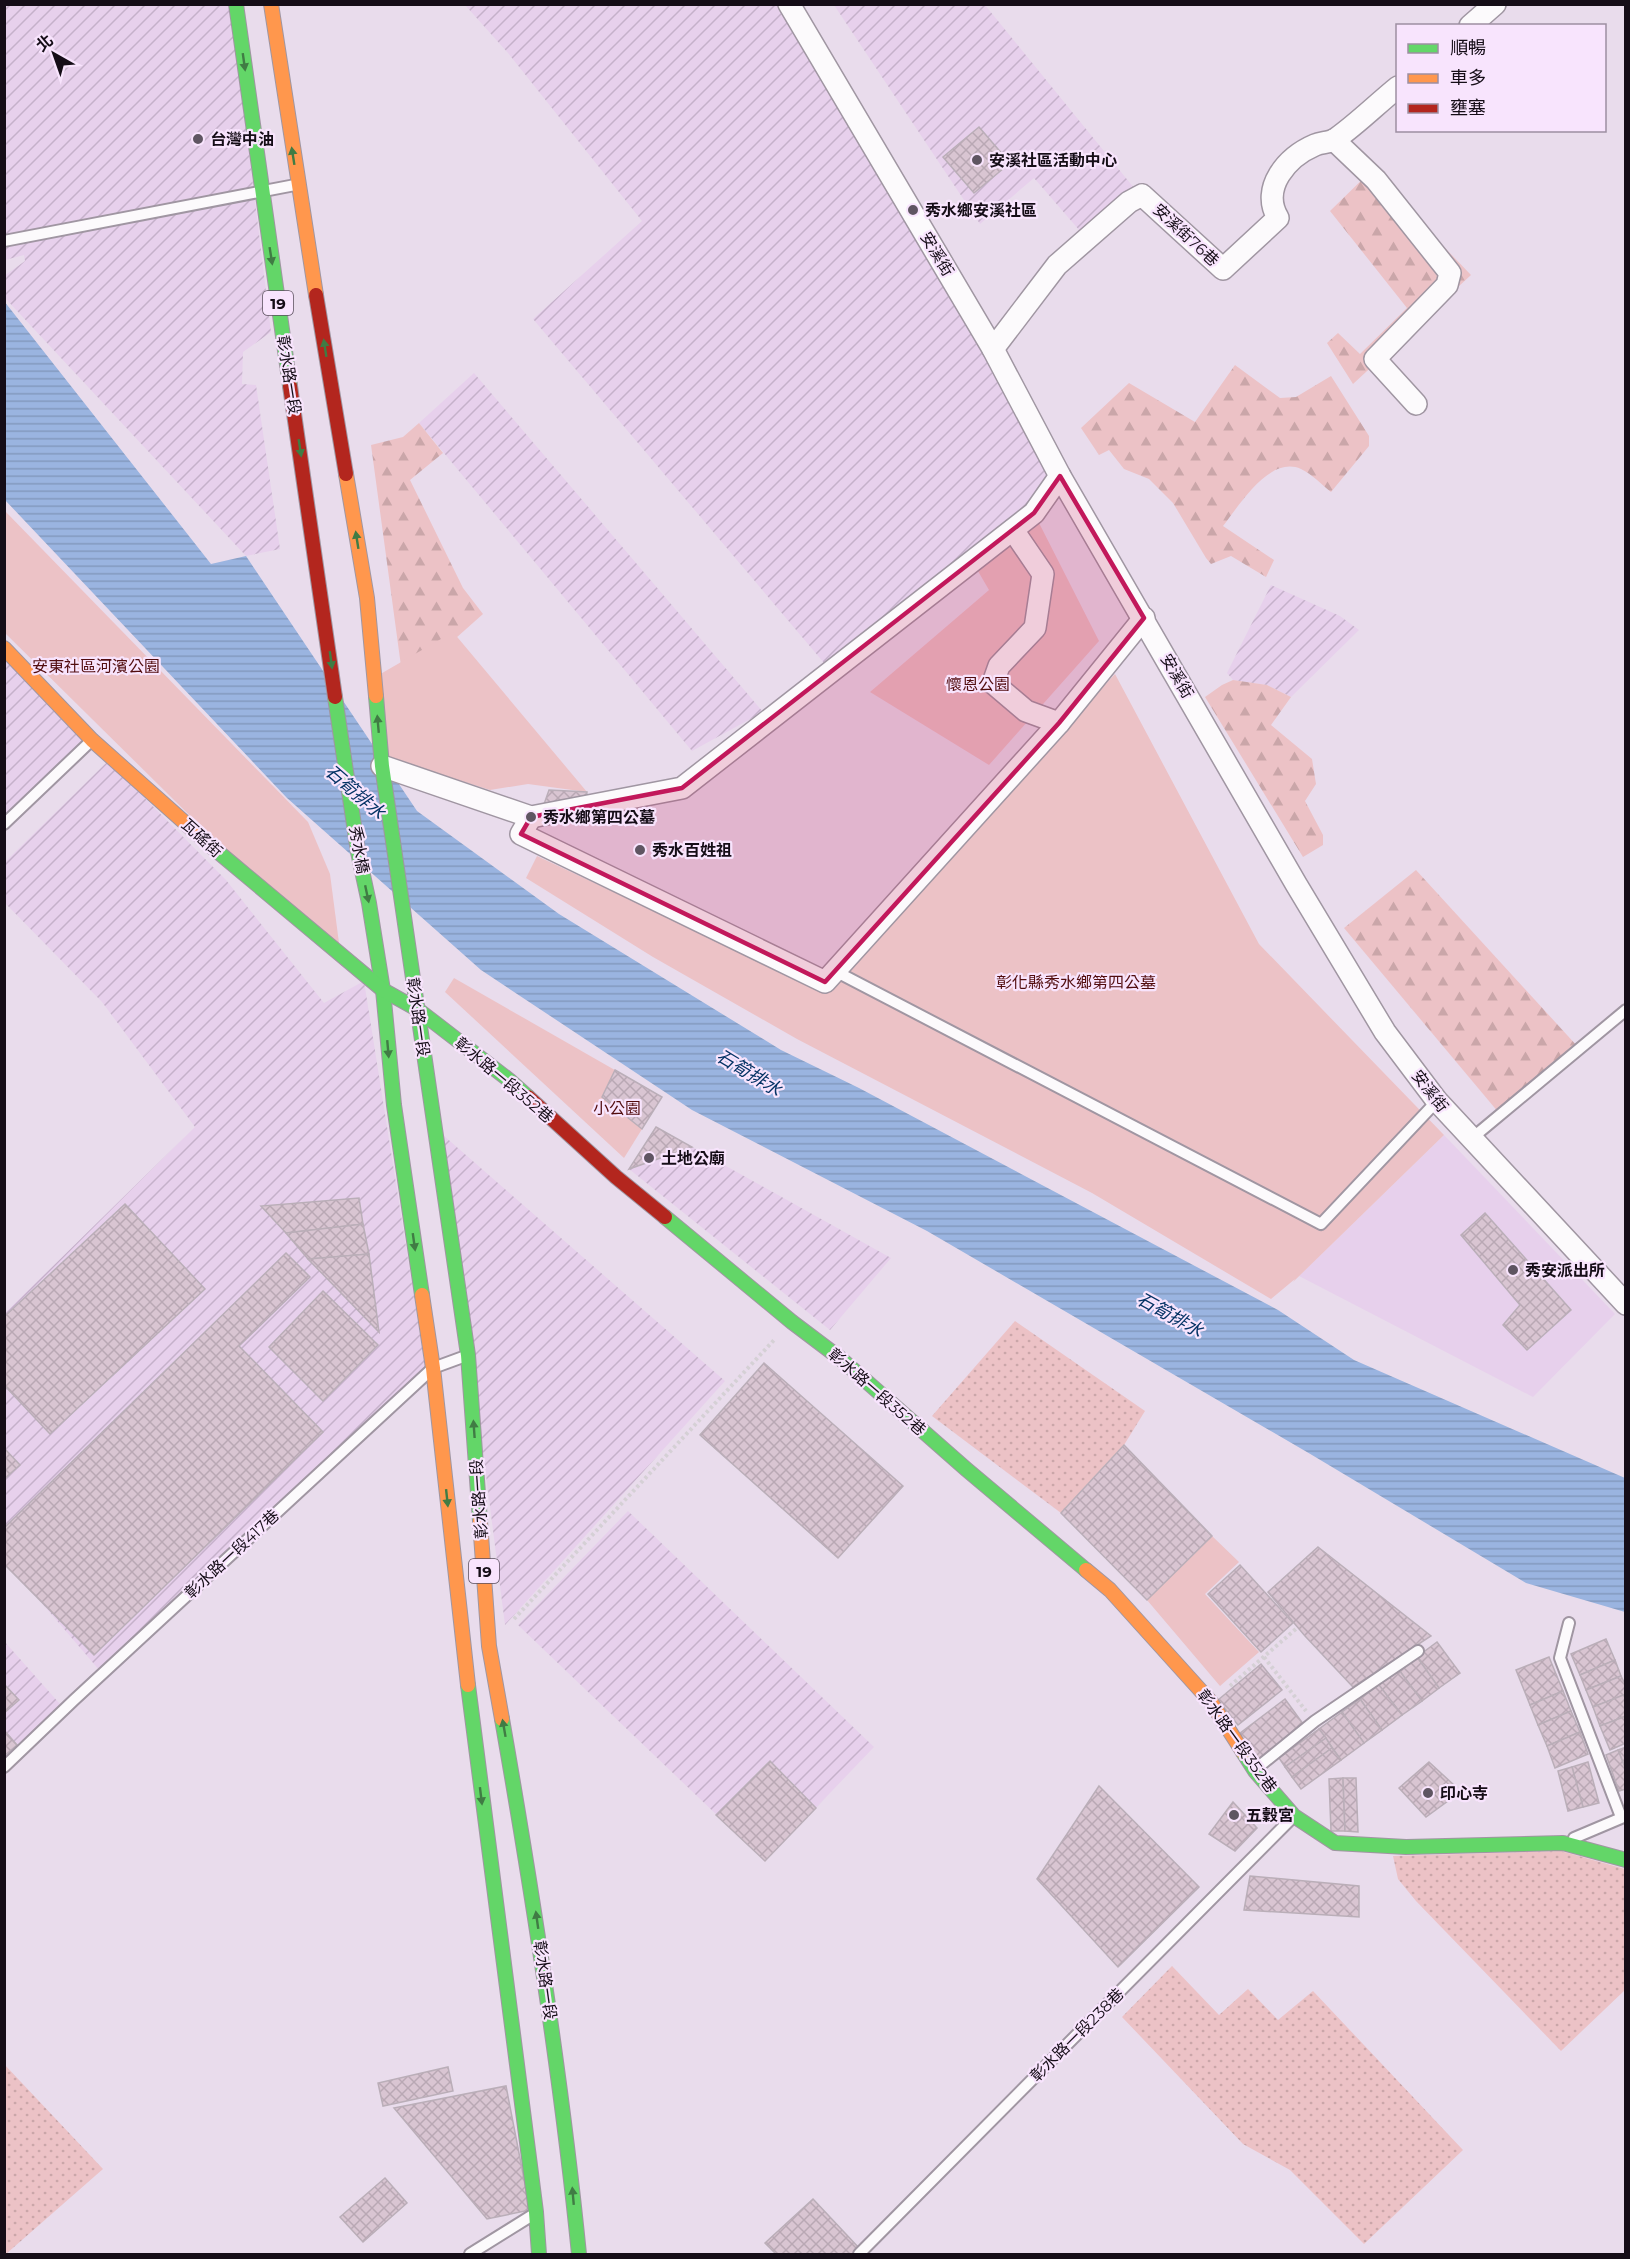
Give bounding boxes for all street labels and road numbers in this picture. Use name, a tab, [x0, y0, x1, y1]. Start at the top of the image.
street label: 安溪街76巷	[1149, 200, 1223, 270]
street label: 安溪街	[916, 229, 958, 279]
road number: 19	[263, 291, 293, 315]
street label: 彰水路一段	[273, 334, 305, 416]
street label: 安溪街	[1157, 650, 1197, 702]
street label: 瓦磘街	[178, 815, 226, 861]
street label: 秀水橋	[345, 825, 373, 875]
street label: 彰水路一段	[403, 976, 433, 1058]
street label: 彰水路一段352巷	[451, 1033, 557, 1127]
street label: 安溪街	[1408, 1066, 1452, 1116]
street label: 彰水路一段352巷	[824, 1345, 930, 1439]
street label: 彰水路一段	[467, 1458, 491, 1540]
street label: 彰水路一段417巷	[181, 1506, 283, 1602]
road number: 19	[469, 1559, 499, 1583]
street label: 彰水路一段352巷	[1193, 1686, 1281, 1796]
street label: 彰水路一段	[530, 1939, 560, 2021]
street label: 彰水路一段238巷	[1026, 1984, 1128, 2086]

